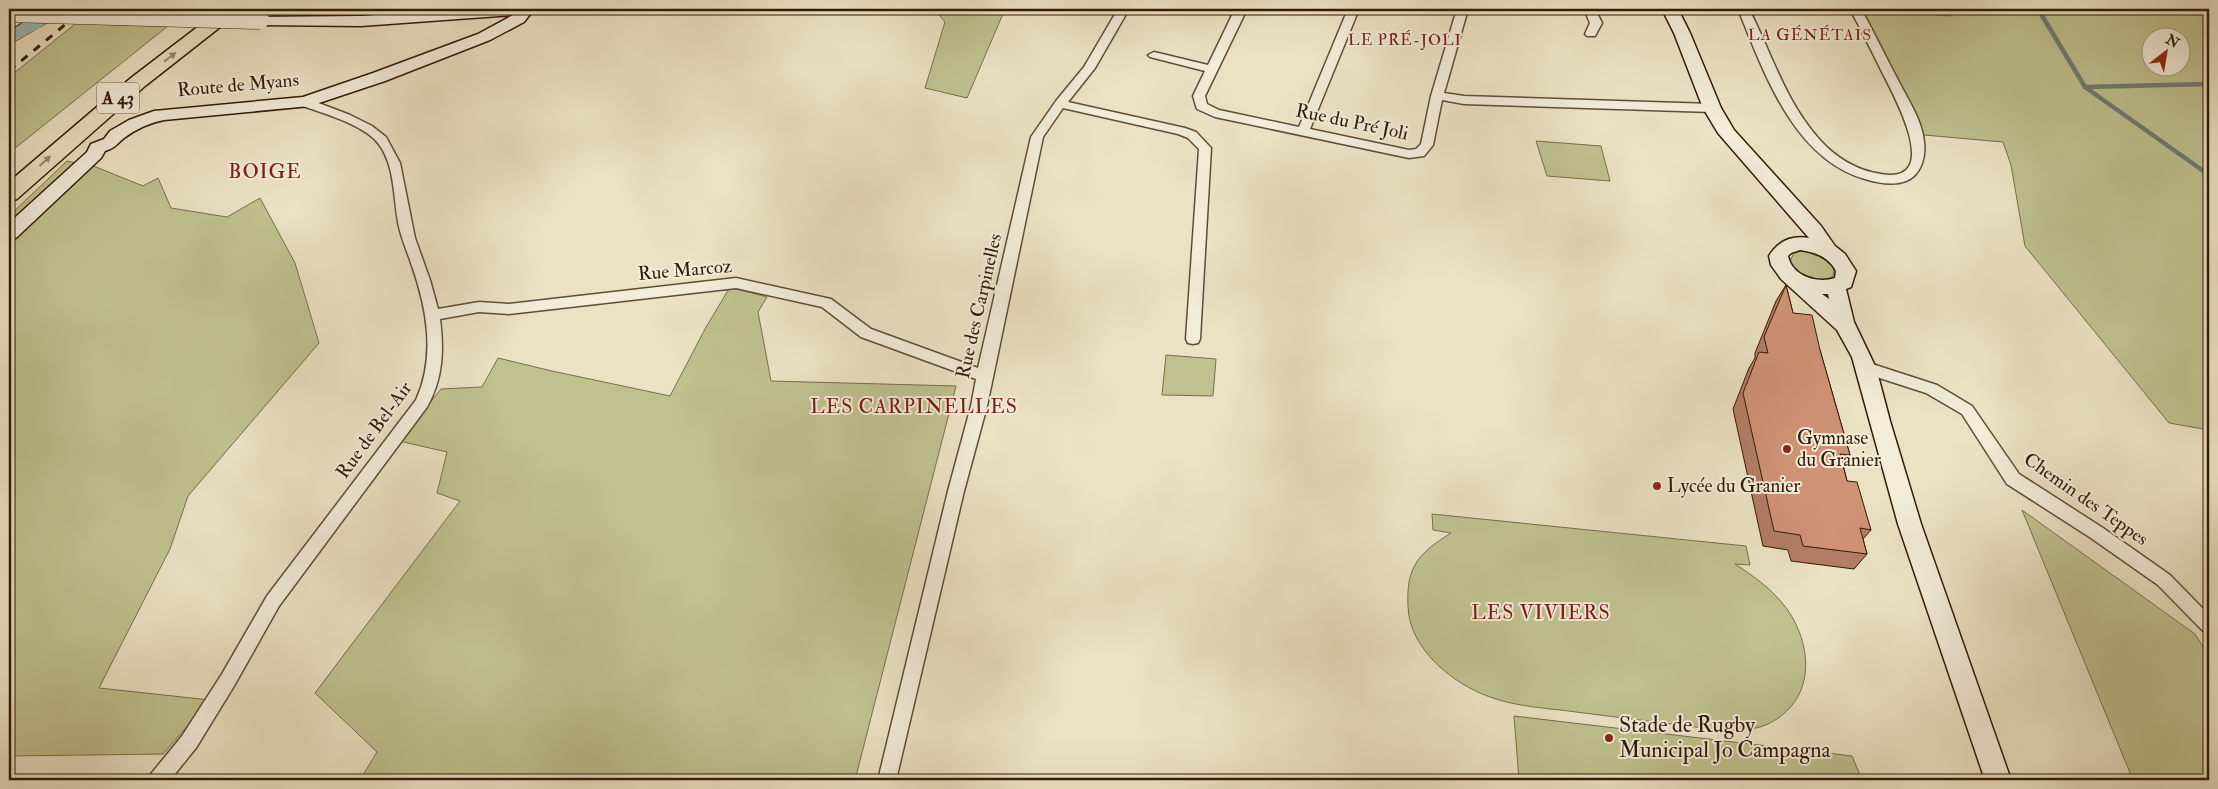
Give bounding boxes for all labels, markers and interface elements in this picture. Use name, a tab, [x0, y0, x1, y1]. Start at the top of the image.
district label: LA GÉNÉTAIS	[1748, 24, 1872, 45]
north arrow	[2140, 28, 2190, 78]
district label: LE PRÉ-JOLI	[1348, 29, 1462, 51]
text: N	[2162, 30, 2183, 52]
one-way arrow	[163, 52, 177, 62]
street label: Route de Myans	[176, 68, 300, 102]
road number: A 43	[97, 82, 139, 114]
street label: Rue du Pré Joli	[1293, 98, 1411, 146]
one-way arrow	[39, 155, 51, 167]
district label: BOIGE	[228, 159, 302, 184]
street label: Rue des Carpinelles	[951, 231, 1008, 381]
street label: Rue Marcoz	[637, 254, 733, 286]
street label: Rue de Bel-Air	[331, 377, 417, 483]
district label: LES CARPINELLES	[810, 394, 1018, 419]
place label: Gymnase du Granier	[1797, 426, 1881, 472]
marker: Gymnase du Granier	[1781, 443, 1793, 455]
street label: Chemin des Teppes	[2019, 447, 2153, 552]
place label: Lycée du Granier	[1667, 474, 1800, 498]
marker: Lycée du Granier	[1651, 480, 1663, 492]
district label: LES VIVIERS	[1471, 600, 1611, 625]
place label: Stade de Rugby Municipal Jo Campagna	[1619, 711, 1832, 765]
marker: Stade de Rugby Municipal Jo Campagna	[1603, 732, 1615, 744]

